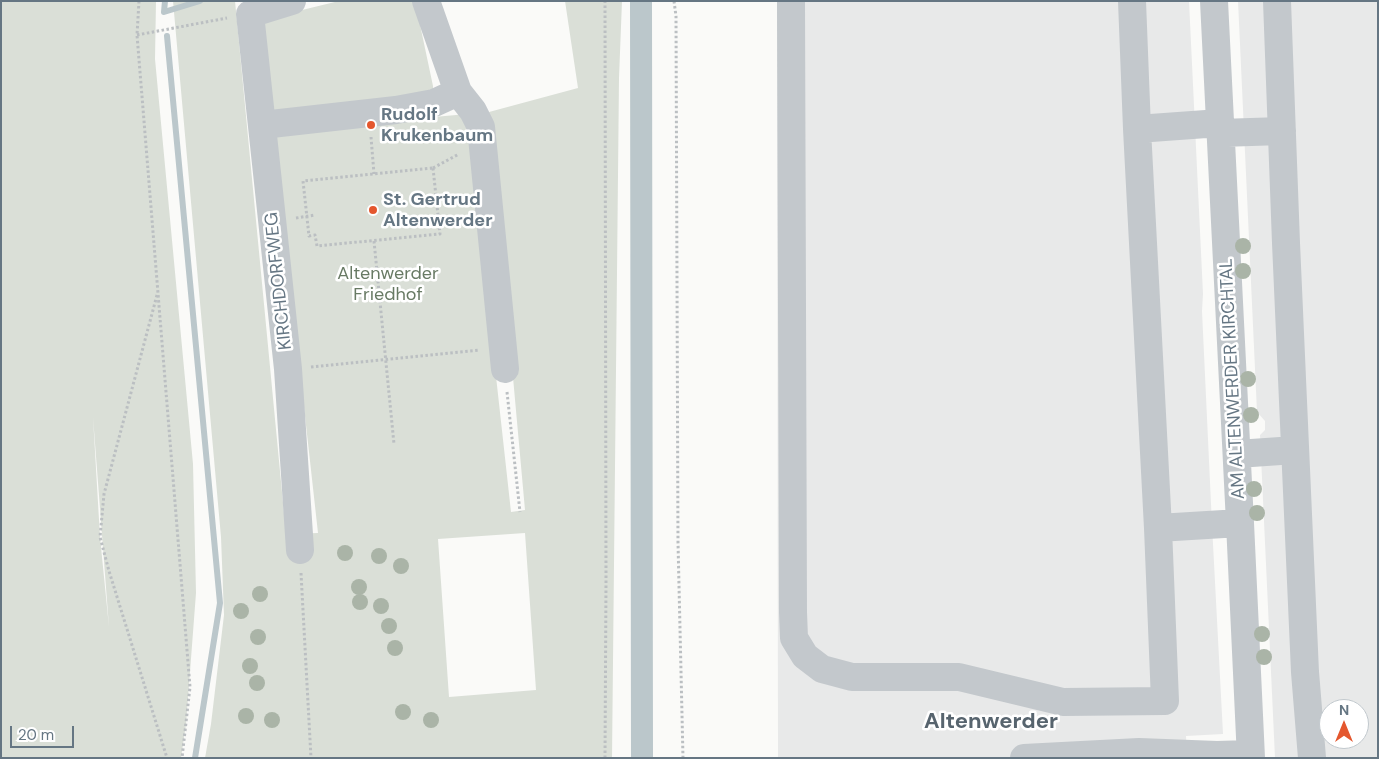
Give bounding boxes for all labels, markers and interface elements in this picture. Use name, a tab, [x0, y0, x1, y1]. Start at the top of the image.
place label: Rudolf Krukenbaum	[381, 104, 493, 146]
marker: Rudolf Krukenbaum	[365, 119, 377, 131]
place label: St. Gertrud Altenwerder	[383, 189, 493, 232]
marker: St. Gertrud Altenwerder	[367, 204, 379, 216]
street label: KIRCHDORFWEG	[261, 211, 297, 351]
street label: AM ALTENWERDER KIRCHTAL	[1216, 258, 1250, 500]
park label: Altenwerder Friedhof	[337, 263, 439, 306]
north arrow	[1319, 699, 1369, 749]
text: N	[1339, 701, 1349, 719]
district label: Altenwerder	[924, 709, 1058, 735]
scale bar	[12, 716, 76, 748]
text: 20 m	[18, 725, 54, 745]

